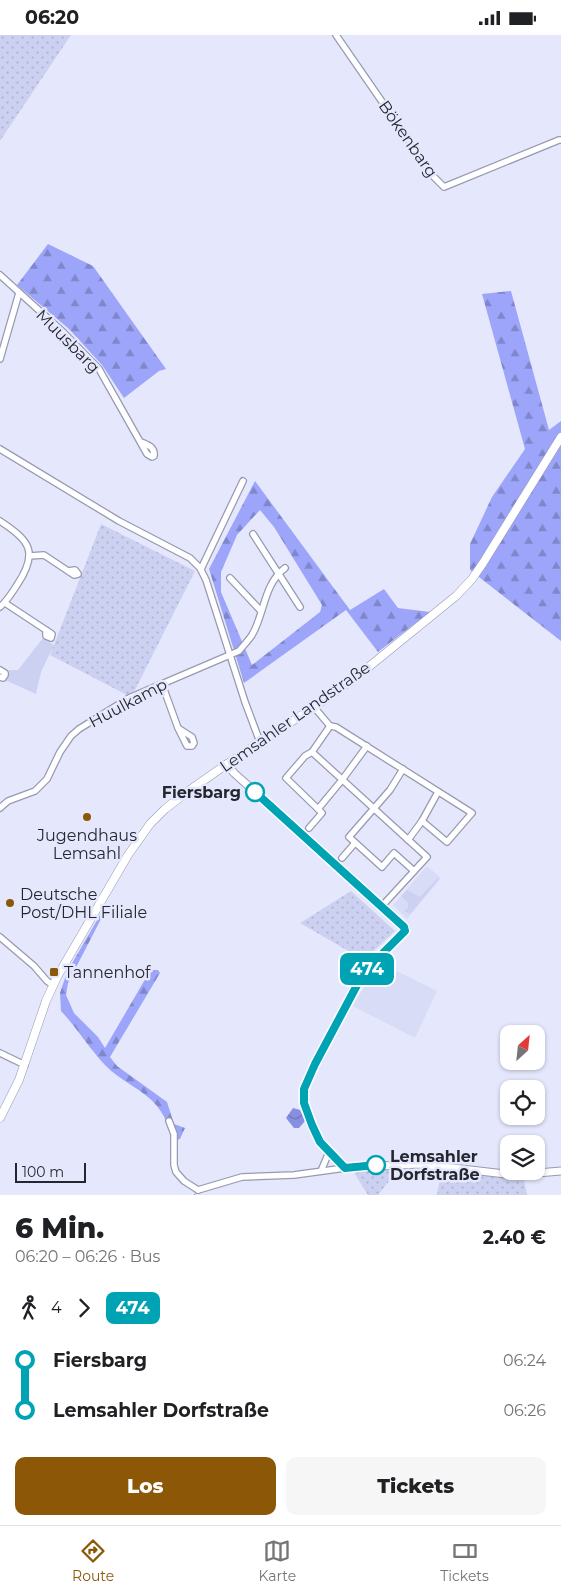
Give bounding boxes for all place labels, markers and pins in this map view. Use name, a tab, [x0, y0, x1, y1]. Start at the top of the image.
marker: Fiersbarg	[245, 782, 265, 802]
place label: Fiersbarg	[162, 783, 241, 802]
marker: Jugendhaus Lemsahl	[81, 811, 93, 823]
place label: Jugendhaus Lemsahl	[36, 826, 137, 863]
place label: Deutsche Post/DHL Filiale	[20, 885, 147, 922]
marker: Deutsche Post/DHL Filiale	[4, 897, 16, 909]
place label: Tannenhof	[64, 963, 151, 982]
marker: Tannenhof	[48, 966, 60, 978]
place label: Lemsahler Dorfstraße	[390, 1147, 480, 1184]
marker: Lemsahler Dorfstraße	[366, 1155, 386, 1175]

